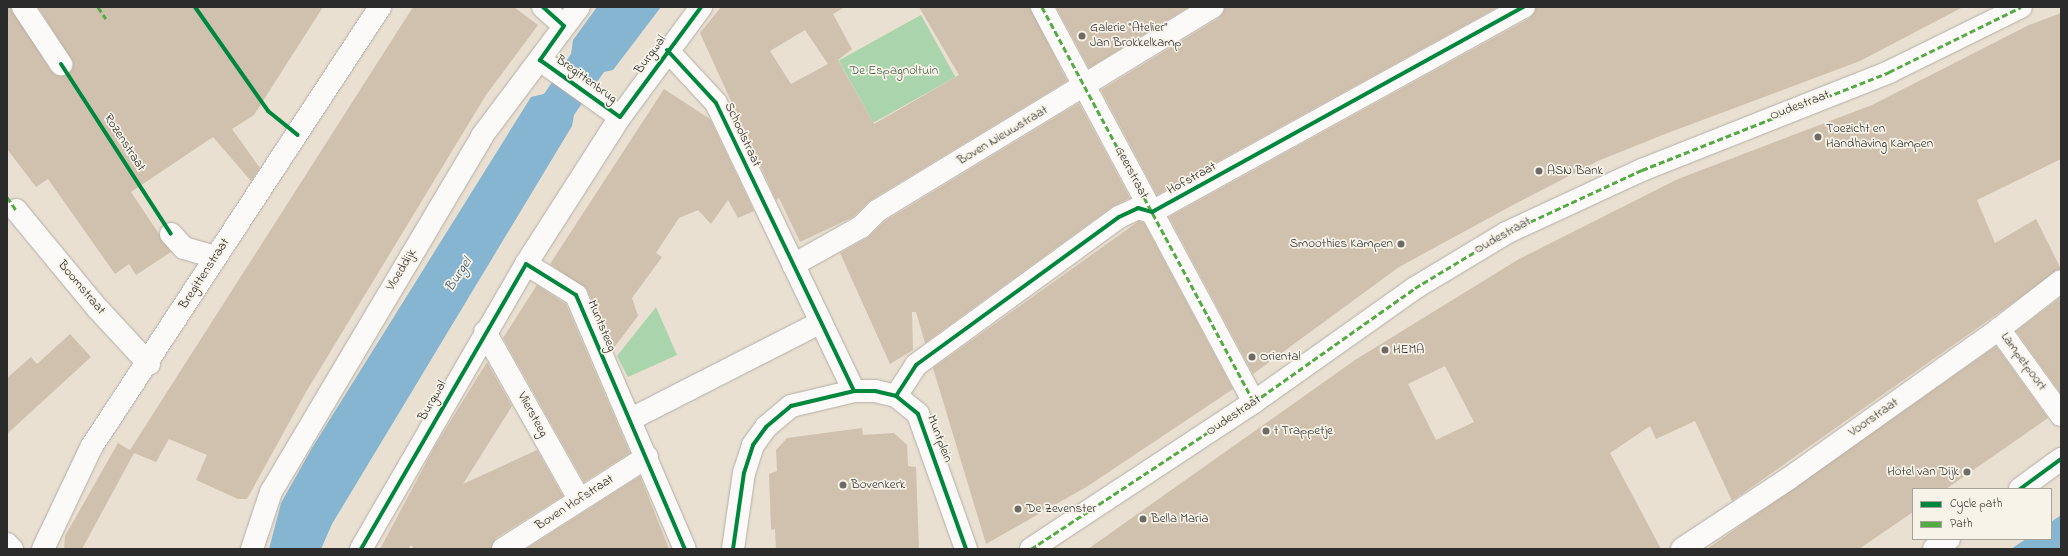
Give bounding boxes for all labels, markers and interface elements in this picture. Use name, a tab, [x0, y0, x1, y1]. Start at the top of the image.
place label: Galerie “Atelier” Jan Brokkelkamp	[1090, 21, 1181, 52]
marker: Galerie “Atelier” Jan Brokkelkamp	[1077, 31, 1087, 41]
street label: Burgwal	[632, 33, 670, 77]
street label: Bregittenbrug	[552, 53, 620, 107]
park label: De Espagnoltuin	[850, 63, 938, 79]
street label: Oudestraat	[1768, 88, 1832, 124]
street label: Schoolstraat	[720, 100, 764, 170]
street label: Boven Nieuwstraat	[955, 103, 1051, 169]
street label: Rozenstraat	[100, 111, 148, 175]
place label: Toezicht en Handhaving Kampen	[1826, 122, 1933, 153]
marker: Toezicht en Handhaving Kampen	[1813, 132, 1823, 142]
street label: Geerstraat	[1111, 144, 1151, 202]
street label: Hofstraat	[1165, 159, 1219, 199]
place label: ASN Bank	[1547, 163, 1603, 179]
marker: ASN Bank	[1534, 166, 1544, 176]
street label: Oudestraat	[1472, 214, 1534, 258]
street label: Bregittenstraat	[176, 236, 234, 312]
place label: Smoothies Kampen	[1290, 236, 1393, 252]
marker: Smoothies Kampen	[1396, 239, 1406, 249]
street label: Vloeddijk	[383, 246, 421, 294]
water label: Burgel	[442, 255, 476, 295]
street label: Boomstraat	[54, 258, 108, 318]
street label: Muntsteeg	[583, 298, 619, 354]
street label: Lampetpoort	[1997, 330, 2049, 394]
place label: HEMA	[1393, 342, 1424, 358]
marker: HEMA	[1380, 345, 1390, 355]
place label: Oriental	[1260, 349, 1301, 365]
marker: Oriental	[1247, 352, 1257, 362]
street label: Burgwal	[415, 378, 451, 424]
street label: Vliersteeg	[513, 390, 551, 440]
street label: Oudestraat	[1204, 392, 1264, 440]
street label: Voorstraat	[1846, 395, 1902, 441]
street label: Muntplein	[923, 413, 955, 465]
place label: t Trappetje	[1274, 423, 1333, 439]
marker: t Trappetje	[1261, 426, 1271, 436]
place label: Hotel van Dijk	[1887, 464, 1959, 480]
marker: Hotel van Dijk	[1962, 467, 1972, 477]
street label: Boven Hofstraat	[533, 472, 617, 534]
place label: Bovenkerk	[851, 477, 905, 493]
marker: Bovenkerk	[838, 480, 848, 490]
legend	[1912, 488, 2052, 540]
text: Cycle path	[1950, 495, 2002, 513]
place label: De Zevenster	[1026, 501, 1096, 517]
marker: De Zevenster	[1013, 504, 1023, 514]
place label: Bella Maria	[1151, 511, 1209, 527]
marker: Bella Maria	[1138, 514, 1148, 524]
text: Path	[1950, 515, 1972, 533]

